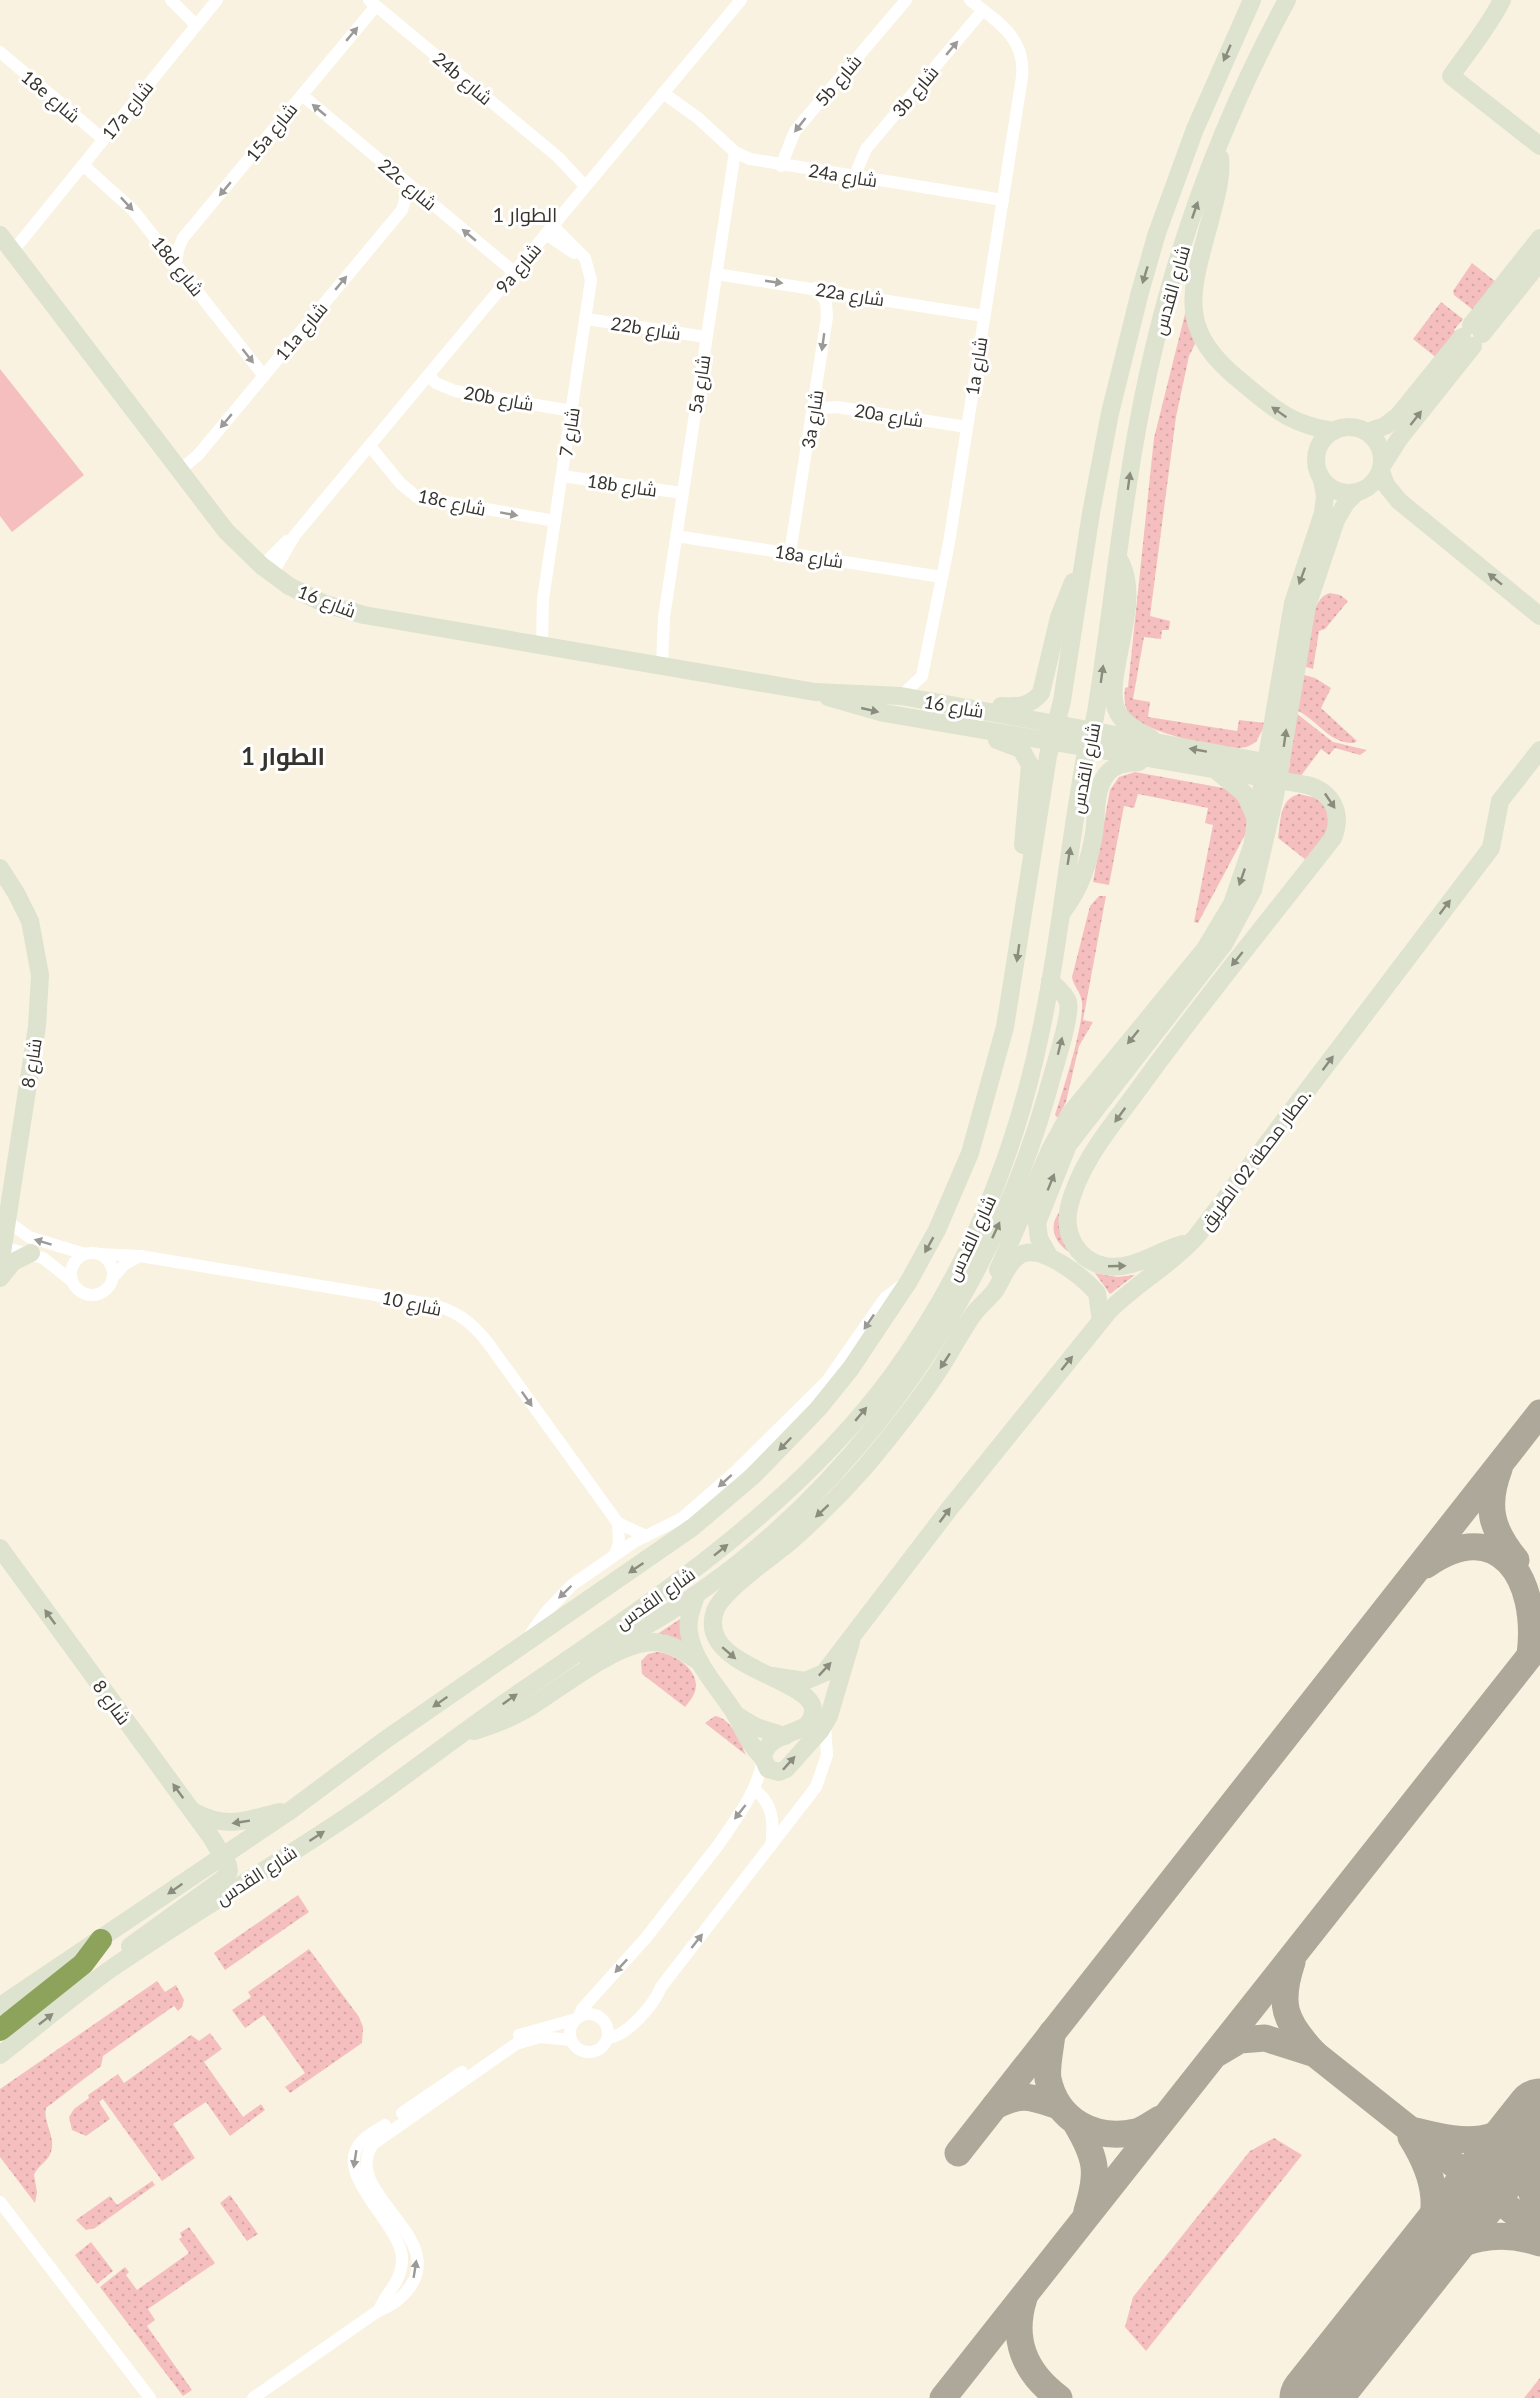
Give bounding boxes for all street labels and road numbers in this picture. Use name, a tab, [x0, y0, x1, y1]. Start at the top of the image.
street label: 24b شارع	[428, 47, 497, 111]
street label: 5b شارع	[810, 50, 867, 111]
street label: 3b شارع	[887, 61, 944, 122]
street label: 18e شارع	[16, 65, 85, 128]
street label: 17a شارع	[97, 76, 159, 145]
street label: 15a شارع	[241, 98, 303, 167]
street label: 22c شارع	[373, 153, 441, 216]
street label: 24a شارع	[807, 159, 879, 193]
street label: 18d شارع	[146, 232, 209, 302]
street label: 9a شارع	[491, 238, 547, 299]
street label: شارع القدس	[1148, 243, 1196, 338]
street label: 22a شارع	[814, 278, 886, 312]
street label: 11a شارع	[270, 297, 333, 366]
street label: 22b شارع	[609, 312, 683, 346]
street label: 1a شارع	[961, 335, 993, 397]
street label: 5a شارع	[684, 353, 716, 415]
street label: 20b شارع	[462, 381, 536, 417]
street label: 3a شارع	[797, 388, 829, 450]
street label: 20a شارع	[853, 399, 925, 433]
street label: شارع 7	[554, 406, 586, 459]
street label: 18b شارع	[585, 469, 658, 503]
street label: 18c شارع	[416, 484, 488, 522]
street label: 18a شارع	[773, 540, 845, 574]
street label: شارع 16	[294, 580, 359, 624]
street label: شارع 16	[922, 690, 986, 724]
street label: شارع القدس	[1065, 721, 1107, 816]
street label: شارع 8	[16, 1037, 48, 1090]
street label: مطار محطة 02 الطريق.	[1195, 1084, 1317, 1235]
street label: شارع القدس	[942, 1192, 1002, 1285]
street label: شارع 10	[380, 1286, 444, 1322]
street label: شارع القدس	[611, 1563, 700, 1635]
street label: شارع 8	[87, 1675, 136, 1730]
street label: شارع القدس	[211, 1841, 302, 1911]

